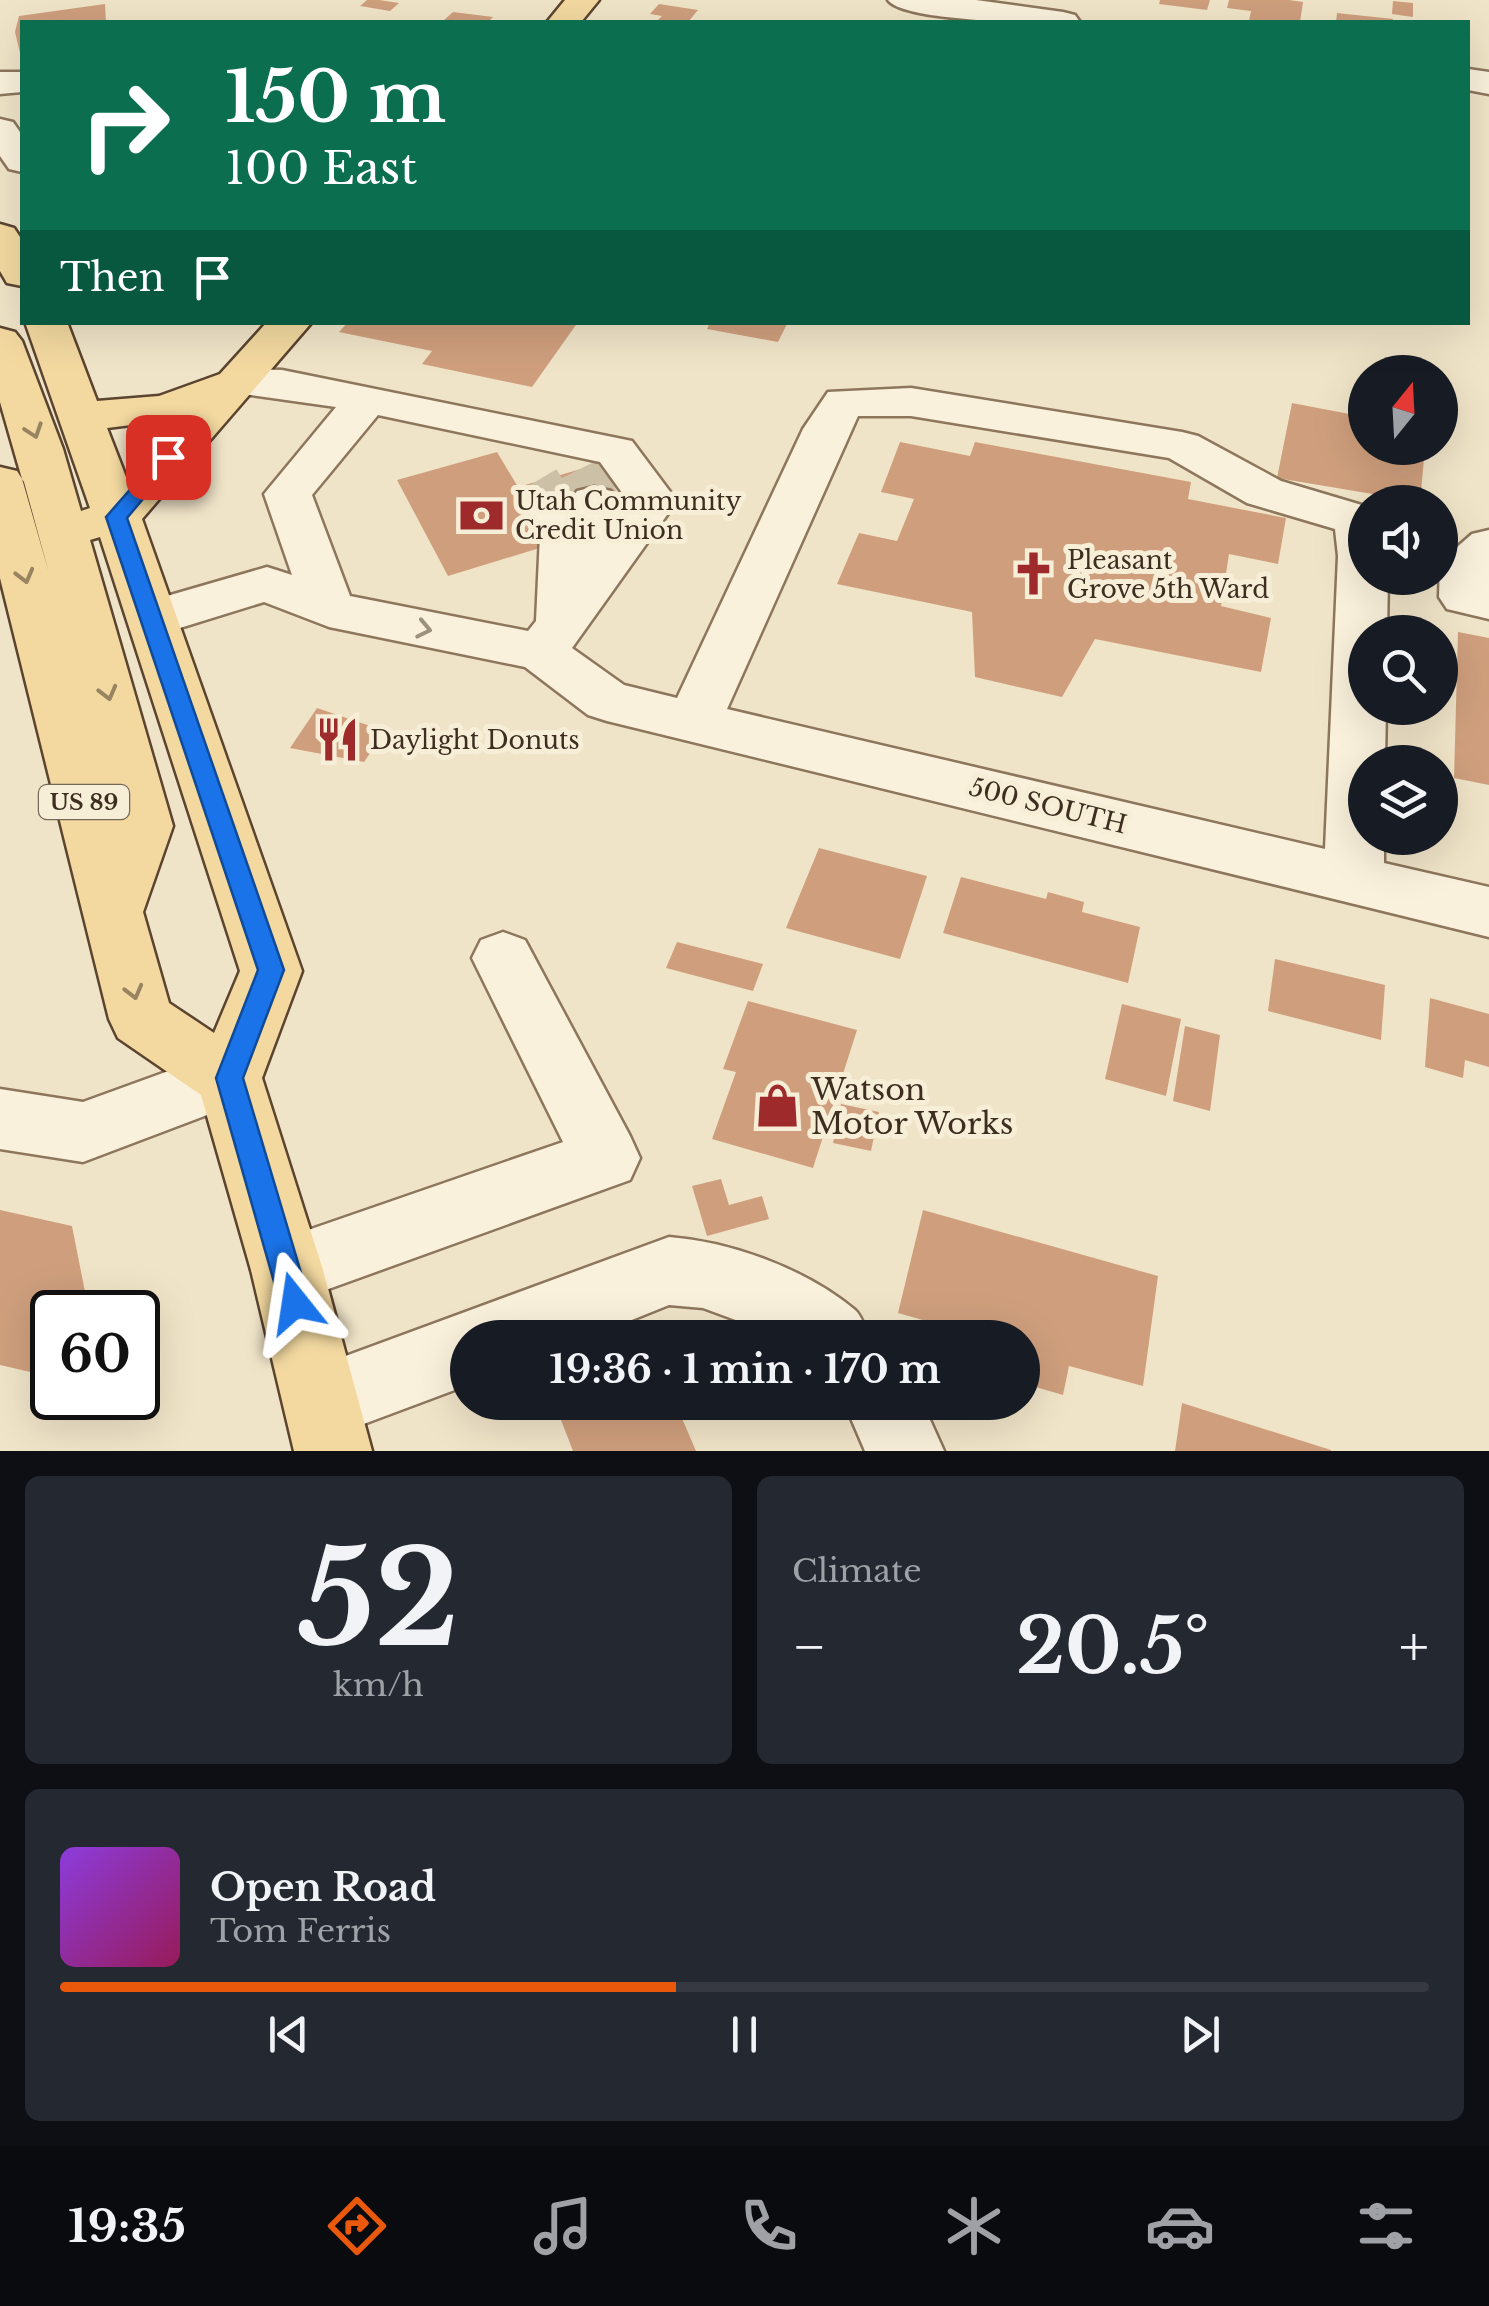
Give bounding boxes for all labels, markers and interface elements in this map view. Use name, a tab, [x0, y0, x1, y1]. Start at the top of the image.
text: 150 m	[225, 54, 446, 141]
icon: right	[60, 60, 190, 190]
text: 100 East	[225, 140, 417, 196]
icon: arrive	[185, 250, 240, 305]
text: Then	[60, 254, 165, 301]
north arrow	[1348, 355, 1458, 465]
map controls	[1348, 355, 1458, 855]
pin	[126, 415, 211, 500]
one-way arrow	[22, 422, 43, 439]
icon: arrive	[141, 430, 196, 485]
button: sound	[1348, 485, 1458, 595]
place label: Utah Community Credit Union	[515, 486, 742, 546]
bank icon: Utah Community Credit Union	[458, 491, 506, 539]
place label: Pleasant Grove 5th Ward	[1067, 545, 1269, 605]
church icon: Pleasant Grove 5th Ward	[1010, 550, 1058, 598]
one-way arrow	[13, 567, 34, 584]
button: search	[1348, 615, 1458, 725]
one-way arrow	[415, 617, 432, 638]
one-way arrow	[97, 684, 118, 701]
restaurant icon: Daylight Donuts	[313, 716, 361, 764]
place label: Daylight Donuts	[370, 725, 580, 756]
button: layers	[1348, 745, 1458, 855]
street label: 500 SOUTH	[966, 771, 1130, 841]
road number: US 89	[39, 785, 129, 819]
one-way arrow	[122, 983, 143, 1000]
place label: Watson Motor Works	[810, 1071, 1013, 1142]
shop icon: Watson Motor Works	[754, 1082, 802, 1130]
position arrow	[243, 1251, 347, 1355]
speed limit sign: 60	[30, 1290, 160, 1420]
text: 19:36 · 1 min · 170 m	[549, 1346, 941, 1393]
text: 52	[298, 1519, 459, 1680]
text: Climate	[792, 1551, 921, 1591]
text: 20.5°	[1016, 1600, 1209, 1693]
text: −	[792, 1613, 827, 1681]
text: +	[1399, 1613, 1429, 1681]
text: km/h	[333, 1665, 424, 1705]
text: Open Road	[210, 1864, 436, 1911]
text: Tom Ferris	[210, 1911, 391, 1951]
icon: previous	[261, 2007, 316, 2062]
icon: pause	[717, 2007, 772, 2062]
icon: next	[1173, 2007, 1228, 2062]
icon: directions	[322, 2191, 392, 2261]
icon: music	[528, 2191, 598, 2261]
icon: phone	[734, 2191, 804, 2261]
icon: climate	[939, 2191, 1009, 2261]
icon: car	[1145, 2191, 1215, 2261]
icon: filters	[1351, 2191, 1421, 2261]
text: 19:35	[68, 2198, 186, 2254]

